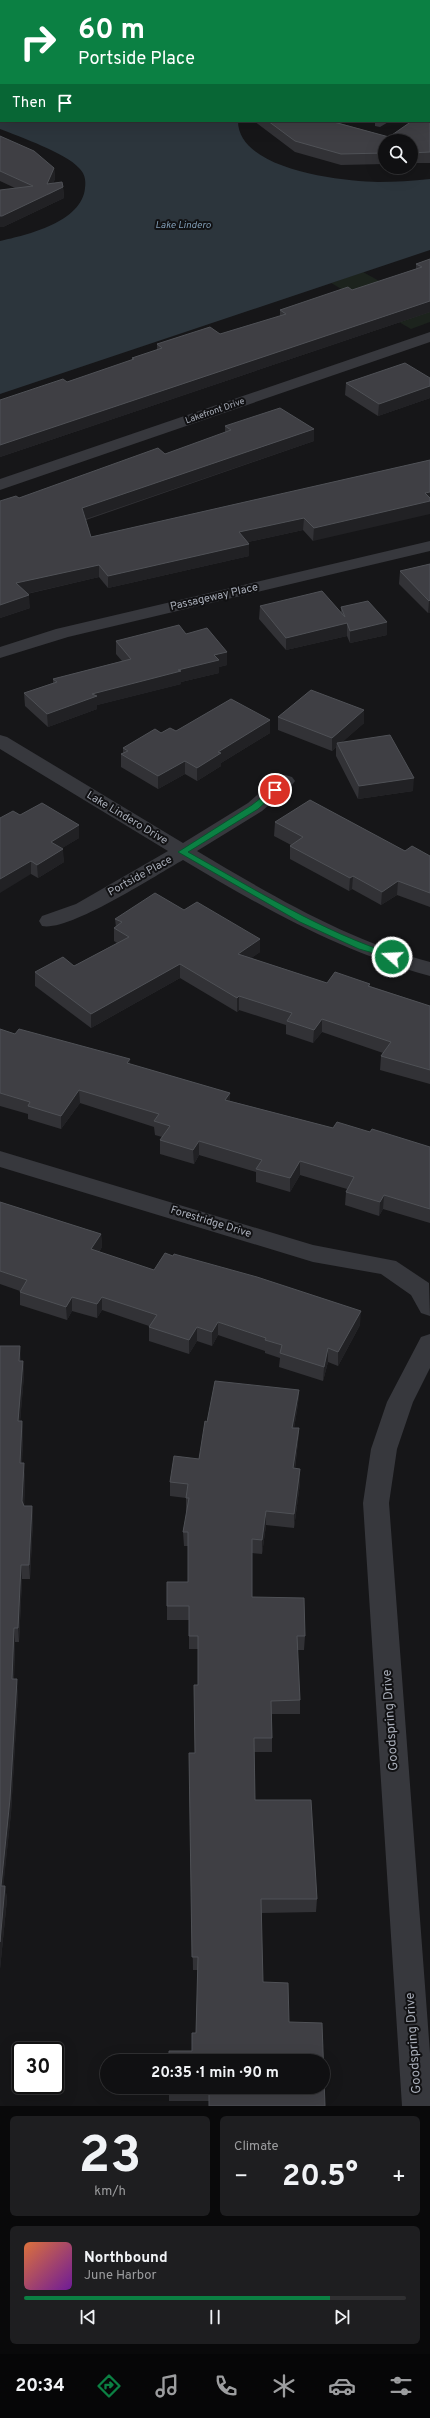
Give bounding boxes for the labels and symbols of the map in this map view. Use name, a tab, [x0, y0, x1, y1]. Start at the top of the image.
water label: Lake Lindero	[155, 219, 211, 232]
street label: Lakefront Drive	[184, 396, 246, 426]
street label: Passageway Place	[169, 580, 259, 614]
pin	[258, 773, 292, 807]
street label: Lake Lindero Drive	[84, 788, 170, 848]
street label: Portside Place	[105, 853, 175, 899]
position arrow	[371, 936, 413, 978]
street label: Forestridge Drive	[169, 1203, 253, 1241]
street label: Goodspring Drive	[379, 1669, 403, 1771]
street label: Goodspring Drive	[402, 1992, 426, 2094]
speed limit sign: 30	[12, 2042, 64, 2094]

